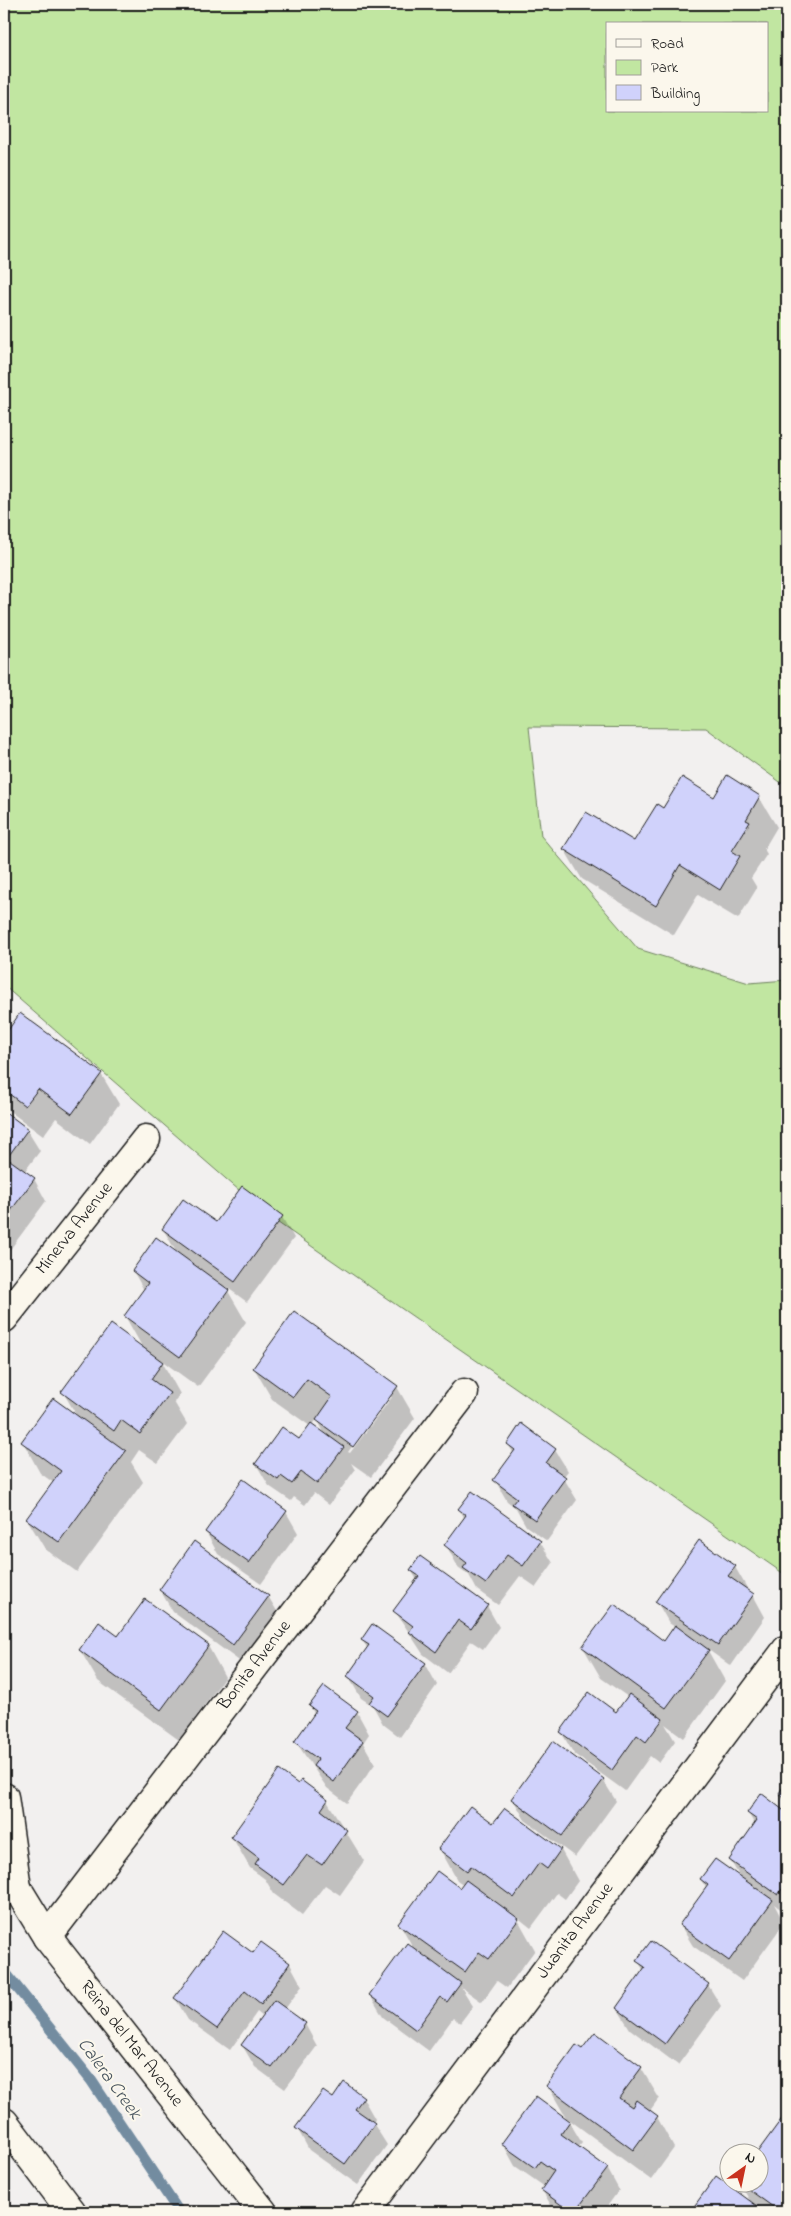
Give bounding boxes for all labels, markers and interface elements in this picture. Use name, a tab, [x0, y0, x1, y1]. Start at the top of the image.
legend	[606, 22, 768, 112]
text: Road	[651, 33, 684, 55]
text: Park	[651, 57, 679, 79]
text: Building	[650, 83, 700, 106]
street label: Minerva Avenue	[30, 1176, 120, 1281]
street label: Bonita Avenue	[211, 1614, 299, 1717]
street label: Juanita Avenue	[531, 1877, 621, 1985]
street label: Reina del Mar Avenue	[73, 1975, 190, 2114]
water label: Calera Creek	[70, 2033, 148, 2126]
north arrow	[718, 2144, 768, 2194]
text: N	[741, 2147, 760, 2170]

